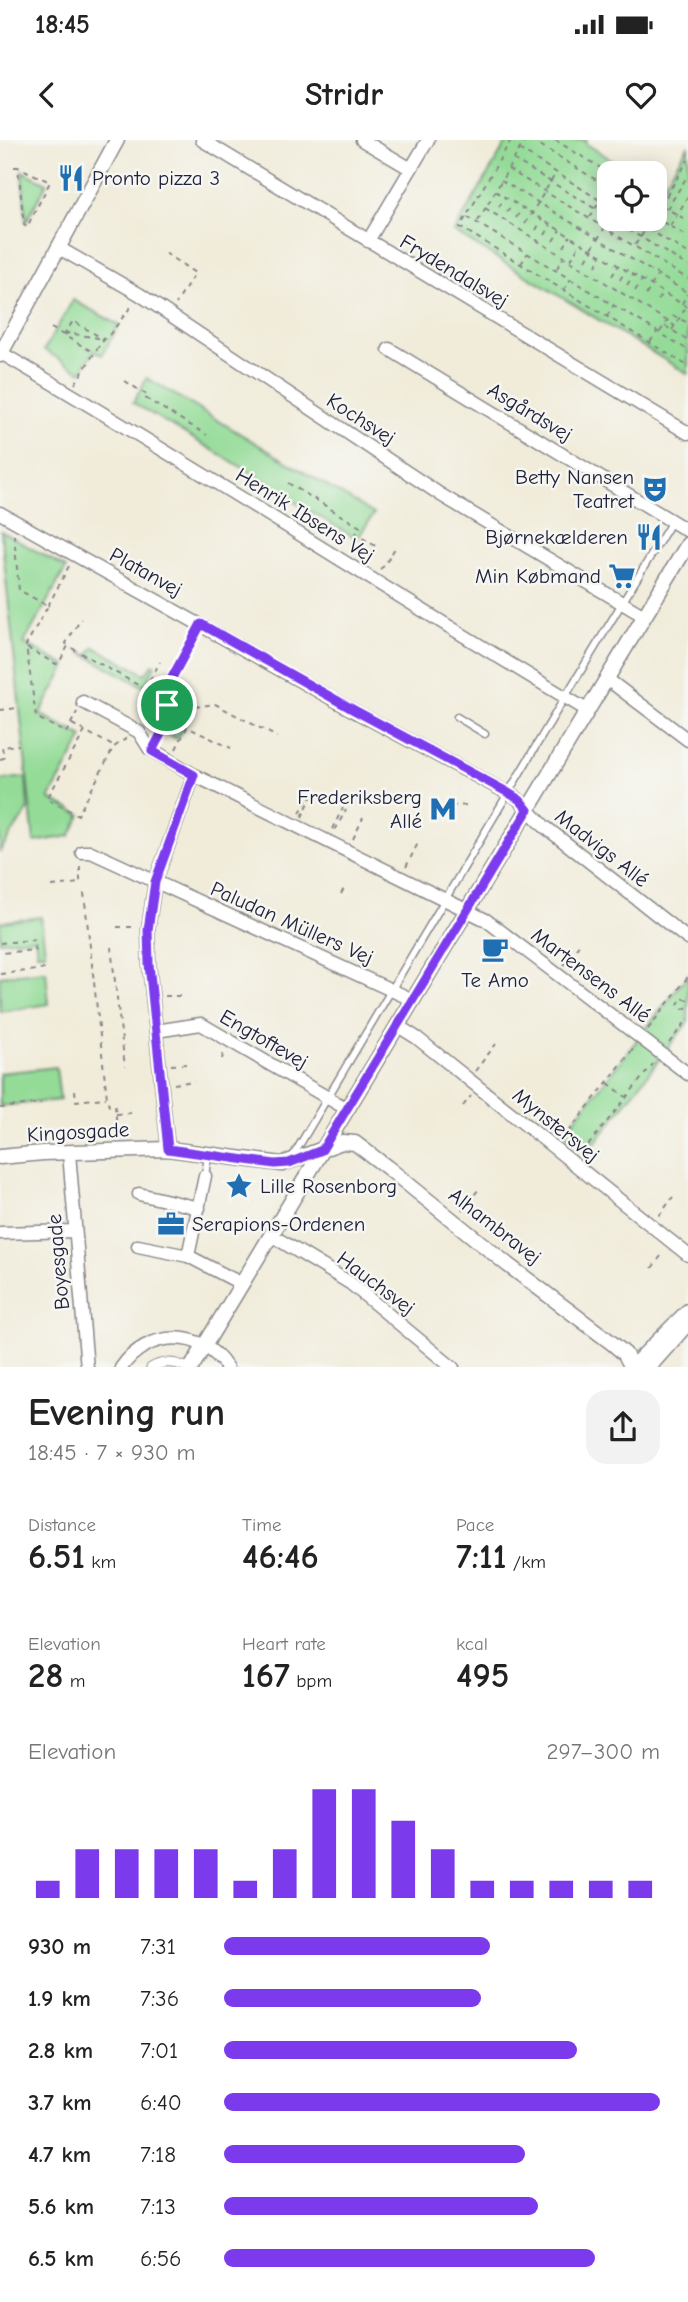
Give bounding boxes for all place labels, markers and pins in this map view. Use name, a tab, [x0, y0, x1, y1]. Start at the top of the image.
restaurant icon: Pronto pizza 3	[56, 163, 86, 193]
place label: Pronto pizza 3	[92, 166, 220, 190]
place label: Betty Nansen Teatret	[515, 465, 635, 513]
theatre icon: Betty Nansen Teatret	[640, 474, 670, 504]
restaurant icon: Bjørnekælderen	[634, 522, 664, 552]
place label: Bjørnekælderen	[485, 525, 628, 549]
supermarket icon: Min Købmand	[607, 561, 637, 591]
place label: Min Købmand	[475, 564, 601, 588]
pin	[137, 675, 197, 735]
place label: Frederiksberg Allé	[297, 785, 422, 833]
metro station icon: Frederiksberg Allé	[428, 794, 458, 824]
cafe icon: Te Amo	[480, 934, 510, 964]
place label: Te Amo	[461, 968, 529, 992]
place icon: Lille Rosenborg	[224, 1171, 254, 1201]
place label: Lille Rosenborg	[260, 1174, 397, 1198]
office icon: Serapions-Ordenen	[156, 1209, 186, 1239]
place label: Serapions-Ordenen	[192, 1212, 365, 1236]

